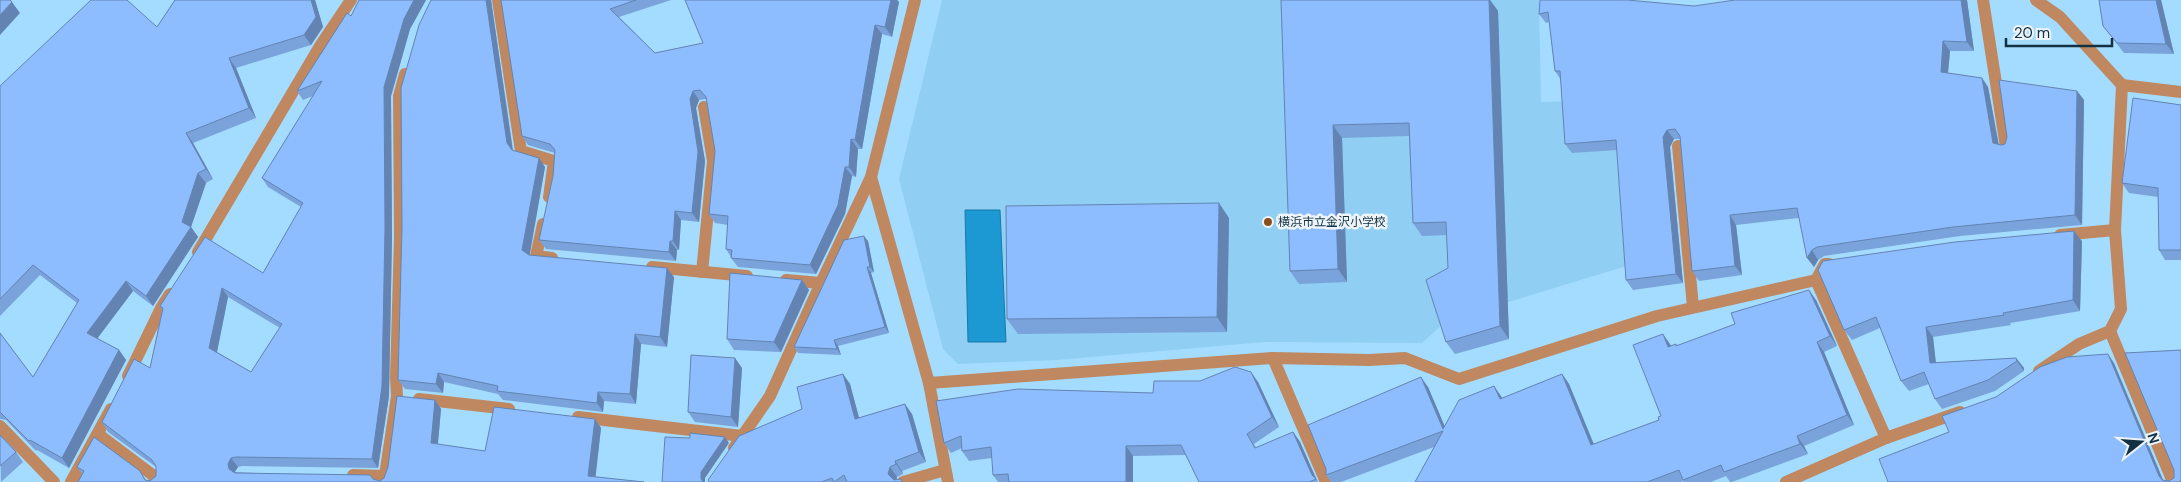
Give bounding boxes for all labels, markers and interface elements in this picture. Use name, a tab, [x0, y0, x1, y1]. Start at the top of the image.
scale bar	[2006, 15, 2112, 47]
text: 20 m	[2014, 23, 2050, 43]
place label: 横浜市立金沢小学校	[1278, 214, 1386, 230]
marker: 横浜市立金沢小学校	[1262, 216, 1274, 228]
north arrow	[2116, 417, 2166, 467]
text: N	[2143, 431, 2164, 446]

